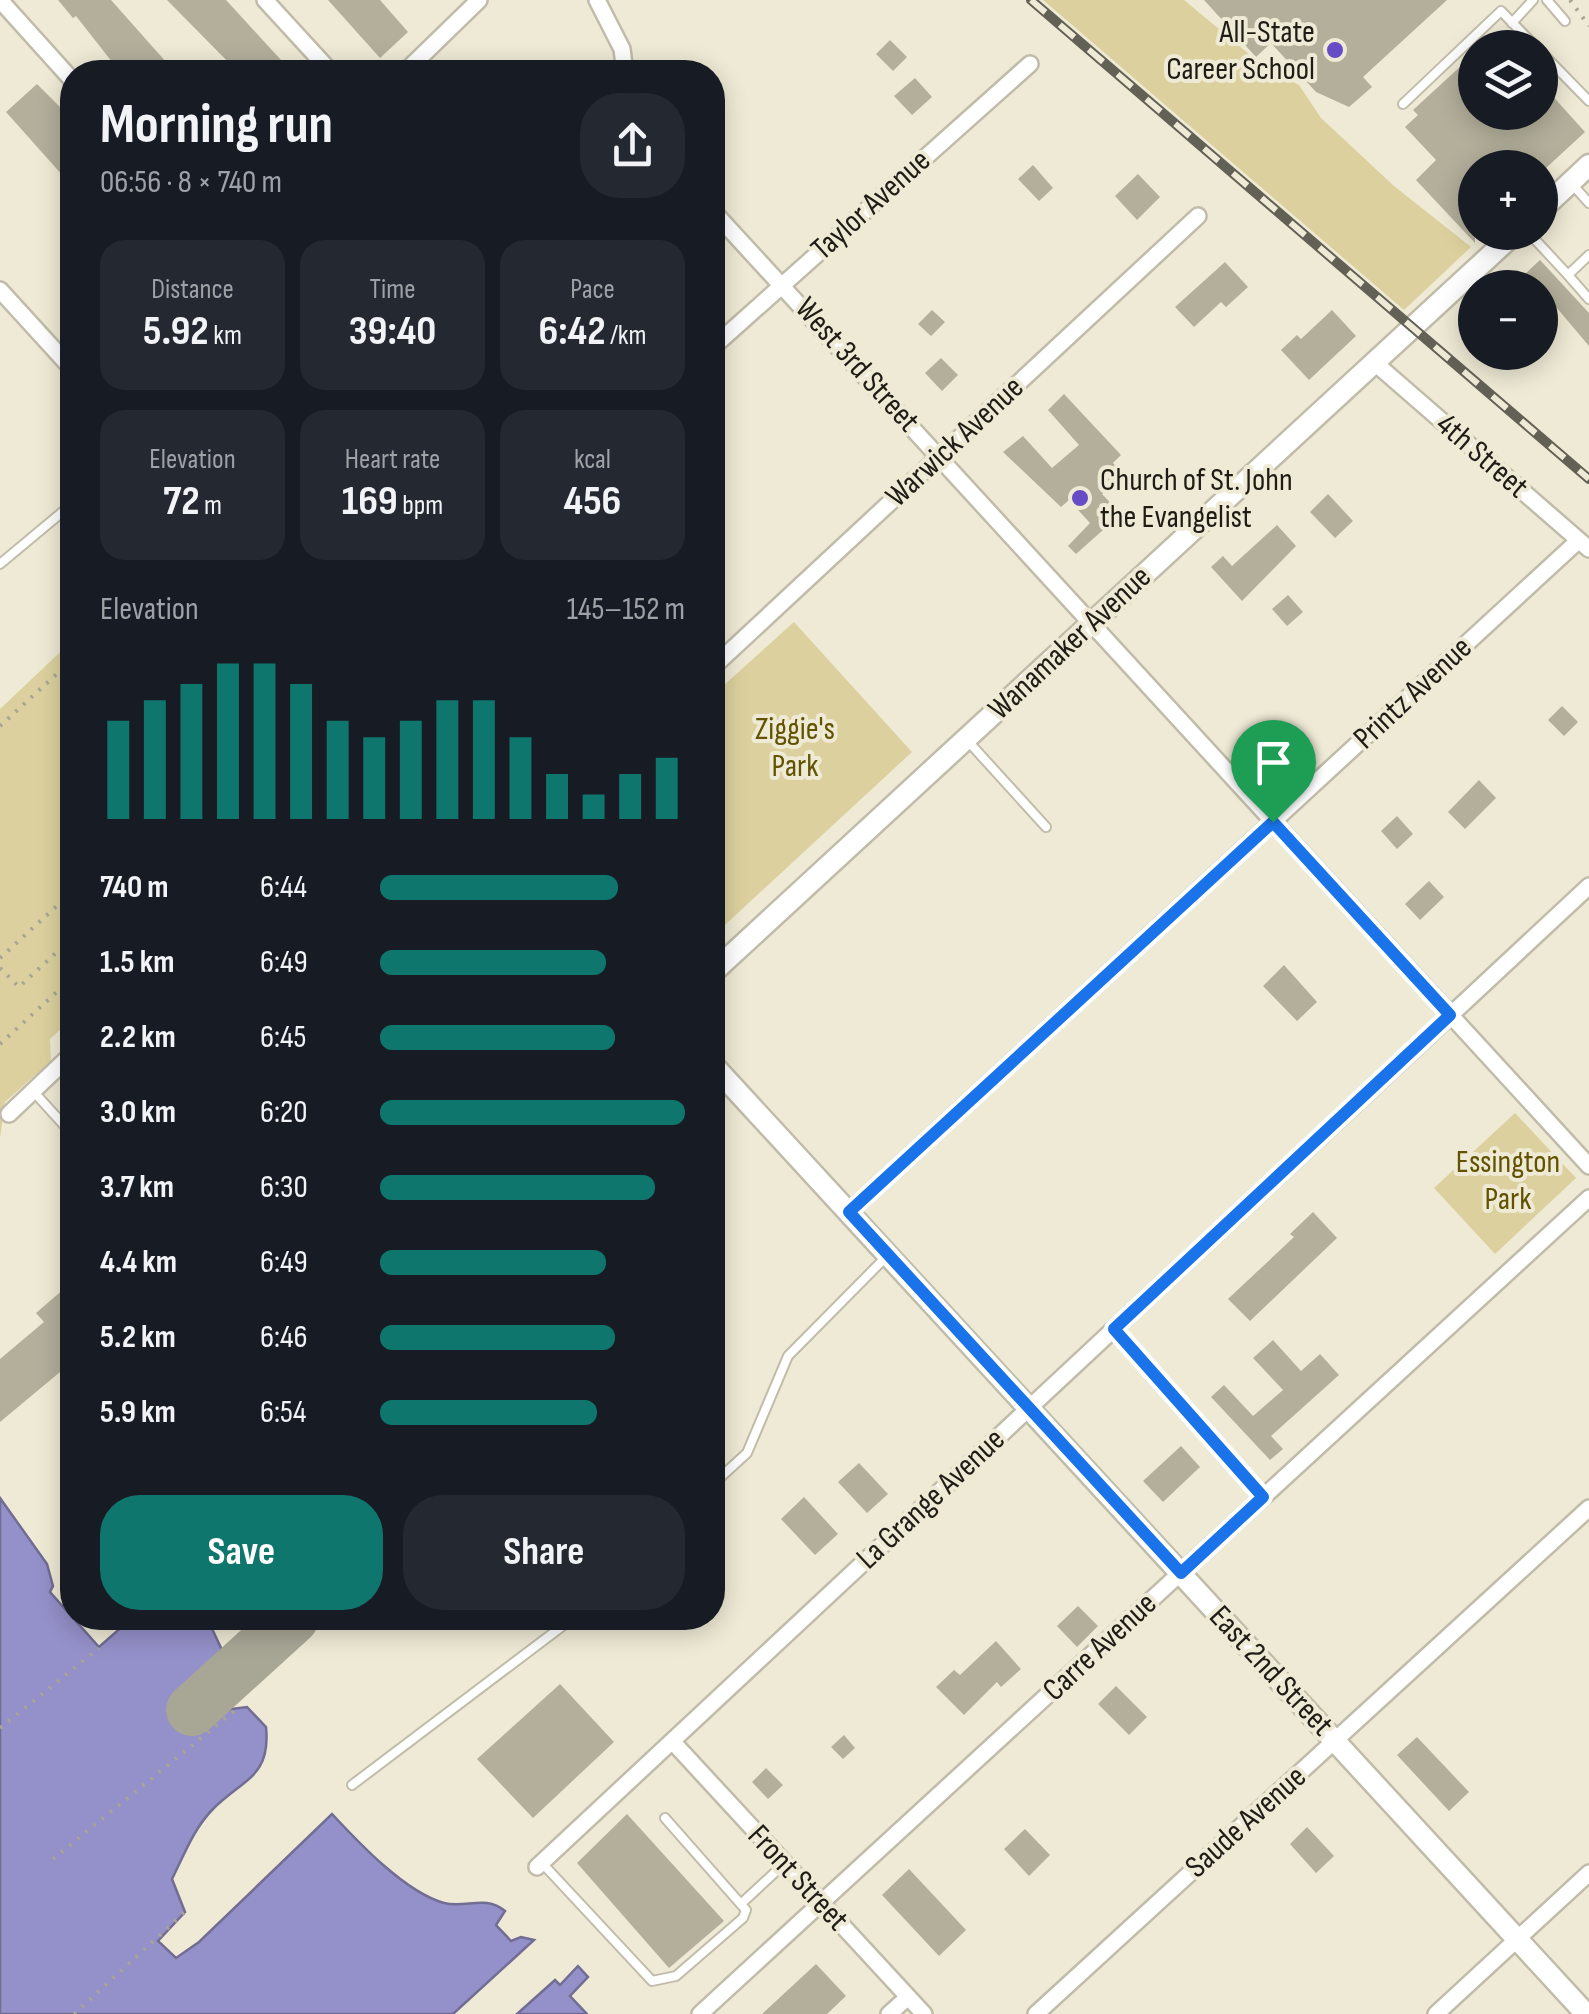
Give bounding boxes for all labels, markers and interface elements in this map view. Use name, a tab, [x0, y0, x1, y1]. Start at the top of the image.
place label: All-State Career School	[1166, 13, 1315, 89]
map controls	[1458, 30, 1558, 370]
button: layers	[1458, 30, 1558, 130]
marker: All-State Career School	[1324, 39, 1346, 61]
text: Morning run	[100, 92, 333, 159]
button: share	[580, 93, 685, 198]
street label: Taylor Avenue	[803, 141, 939, 269]
button: +	[1458, 150, 1558, 250]
text: 06:56 · 8 × 740 m	[100, 163, 282, 202]
button: −	[1458, 270, 1558, 370]
text: Distance	[151, 273, 234, 306]
text: Time	[370, 273, 415, 306]
text: Pace	[570, 273, 615, 306]
street label: West 3rd Street	[786, 290, 928, 440]
text: 5.92	[143, 306, 209, 357]
text: 39:40	[349, 306, 436, 357]
text: 6:42	[538, 306, 606, 357]
text: km	[209, 319, 242, 352]
text: /km	[606, 319, 647, 352]
street label: Warwick Avenue	[878, 368, 1032, 516]
street label: 4th Street	[1428, 405, 1536, 507]
text: Elevation	[149, 443, 236, 476]
text: Heart rate	[345, 443, 440, 476]
text: kcal	[574, 443, 611, 476]
place label: Church of St. John the Evangelist	[1100, 461, 1293, 537]
text: 72	[163, 476, 200, 527]
text: 169	[342, 476, 398, 527]
text: 456	[564, 476, 621, 527]
marker: Church of St. John the Evangelist	[1069, 487, 1091, 509]
text: m	[200, 489, 222, 522]
text: bpm	[398, 489, 443, 522]
street label: Wanamaker Avenue	[981, 558, 1159, 728]
text: Elevation	[100, 590, 199, 629]
text: 145–152 m	[567, 590, 685, 629]
street label: Printz Avenue	[1346, 628, 1480, 758]
park label: Ziggie's Park	[755, 710, 835, 786]
pin	[1231, 720, 1316, 823]
icon: arrive	[1246, 735, 1301, 790]
text: 740 m	[100, 868, 168, 907]
text: 6:44	[260, 868, 307, 907]
text: 1.5 km	[100, 943, 174, 982]
text: 6:49	[260, 943, 308, 982]
text: 2.2 km	[100, 1018, 176, 1057]
text: 6:45	[260, 1018, 306, 1057]
text: 3.0 km	[100, 1093, 176, 1132]
text: 6:20	[260, 1093, 308, 1132]
park label: Essington Park	[1456, 1143, 1560, 1219]
text: 3.7 km	[100, 1168, 174, 1207]
text: 6:30	[260, 1168, 308, 1207]
text: 4.4 km	[100, 1243, 177, 1282]
text: 6:49	[260, 1243, 308, 1282]
text: 5.2 km	[100, 1318, 176, 1357]
text: 6:46	[260, 1318, 307, 1357]
text: 5.9 km	[100, 1393, 176, 1432]
text: 6:54	[260, 1393, 306, 1432]
street label: La Grange Avenue	[849, 1420, 1013, 1578]
button: Save	[100, 1495, 383, 1610]
button: Share	[403, 1495, 685, 1610]
street label: Carre Avenue	[1035, 1585, 1165, 1709]
street label: East 2nd Street	[1201, 1598, 1341, 1744]
street label: Saude Avenue	[1178, 1758, 1314, 1886]
street label: Front Street	[739, 1817, 857, 1939]

